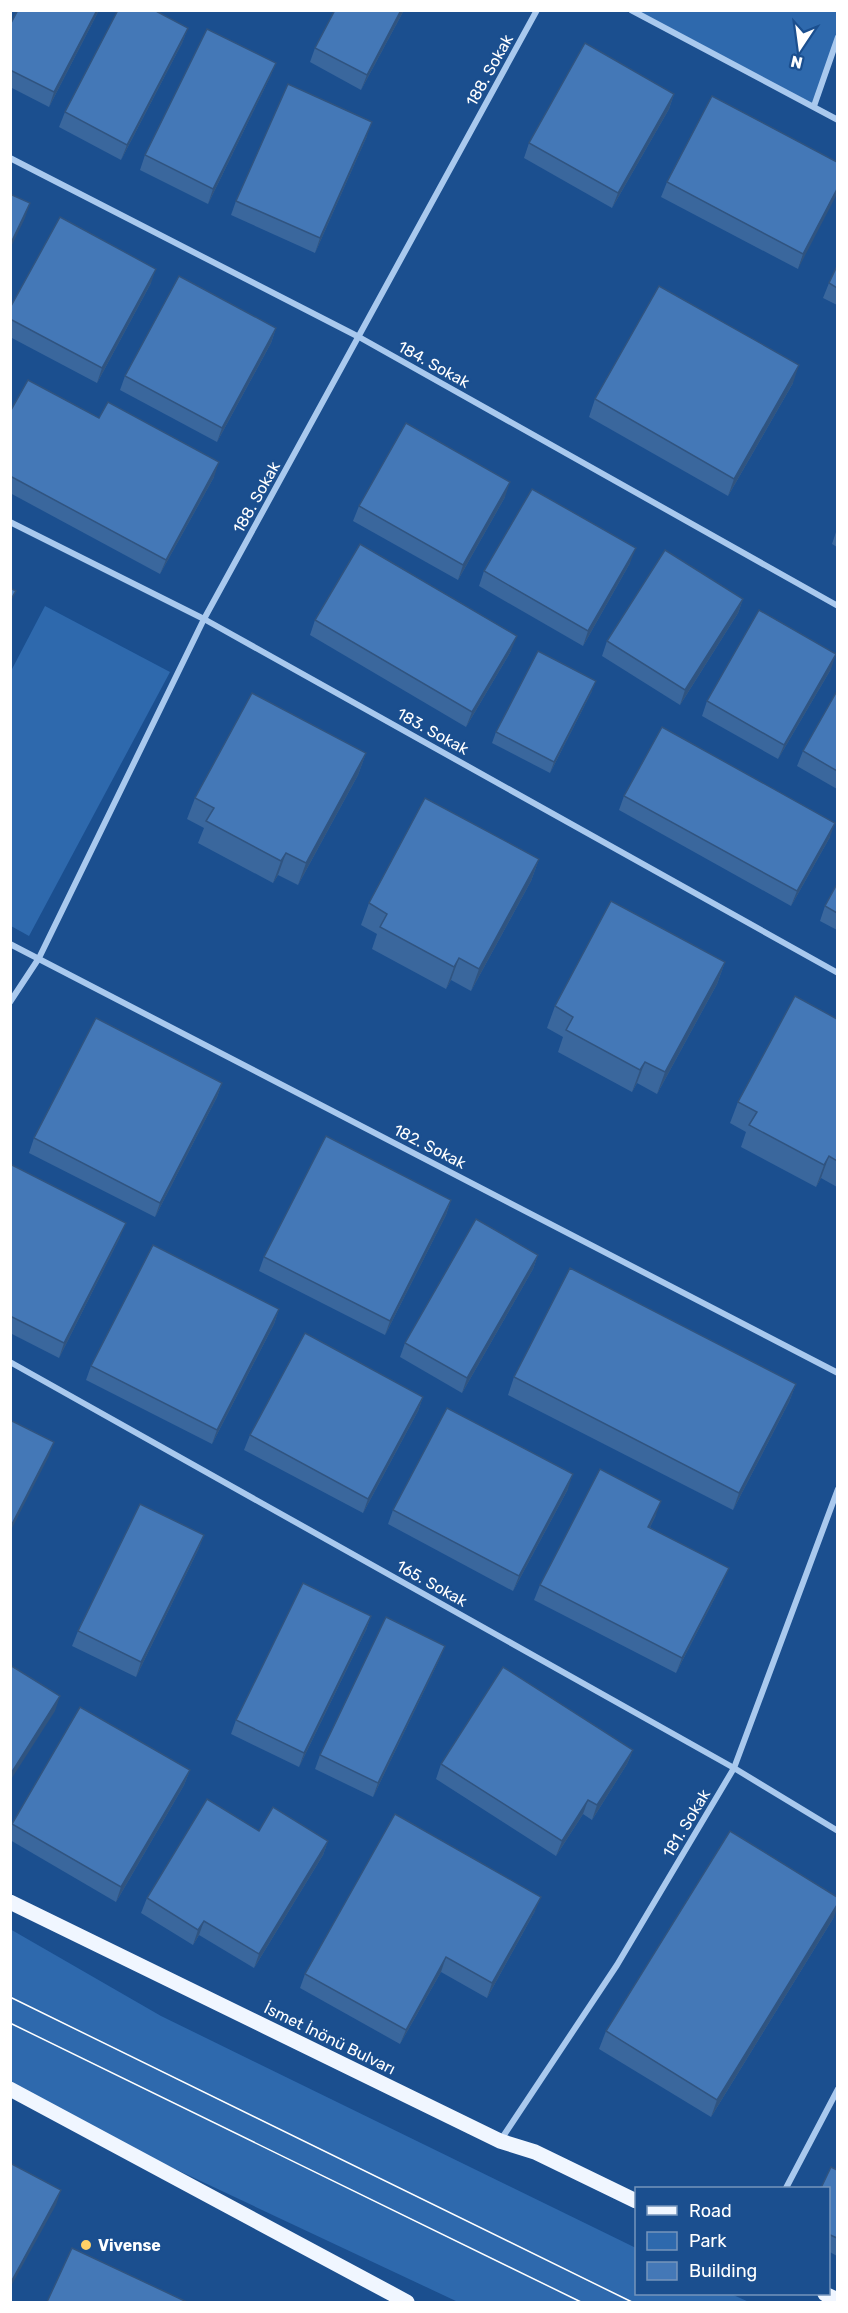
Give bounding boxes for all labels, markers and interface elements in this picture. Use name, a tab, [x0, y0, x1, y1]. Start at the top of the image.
north arrow	[770, 18, 830, 78]
street label: 188. Sokak	[462, 30, 517, 110]
text: N	[789, 52, 804, 73]
street label: 184. Sokak	[395, 337, 474, 392]
street label: 188. Sokak	[229, 457, 284, 537]
street label: 183. Sokak	[394, 704, 473, 759]
street label: 182. Sokak	[390, 1120, 470, 1173]
street label: 165. Sokak	[393, 1556, 471, 1611]
street label: 181. Sokak	[659, 1785, 715, 1861]
street label: İsmet İnönü Bulvarı	[261, 1998, 399, 2079]
legend	[635, 2187, 830, 2295]
text: Road	[689, 2200, 732, 2222]
text: Park	[689, 2230, 727, 2252]
place label: Vivense	[98, 2236, 161, 2255]
marker: Vivense	[79, 2238, 93, 2252]
text: Building	[689, 2260, 757, 2282]

